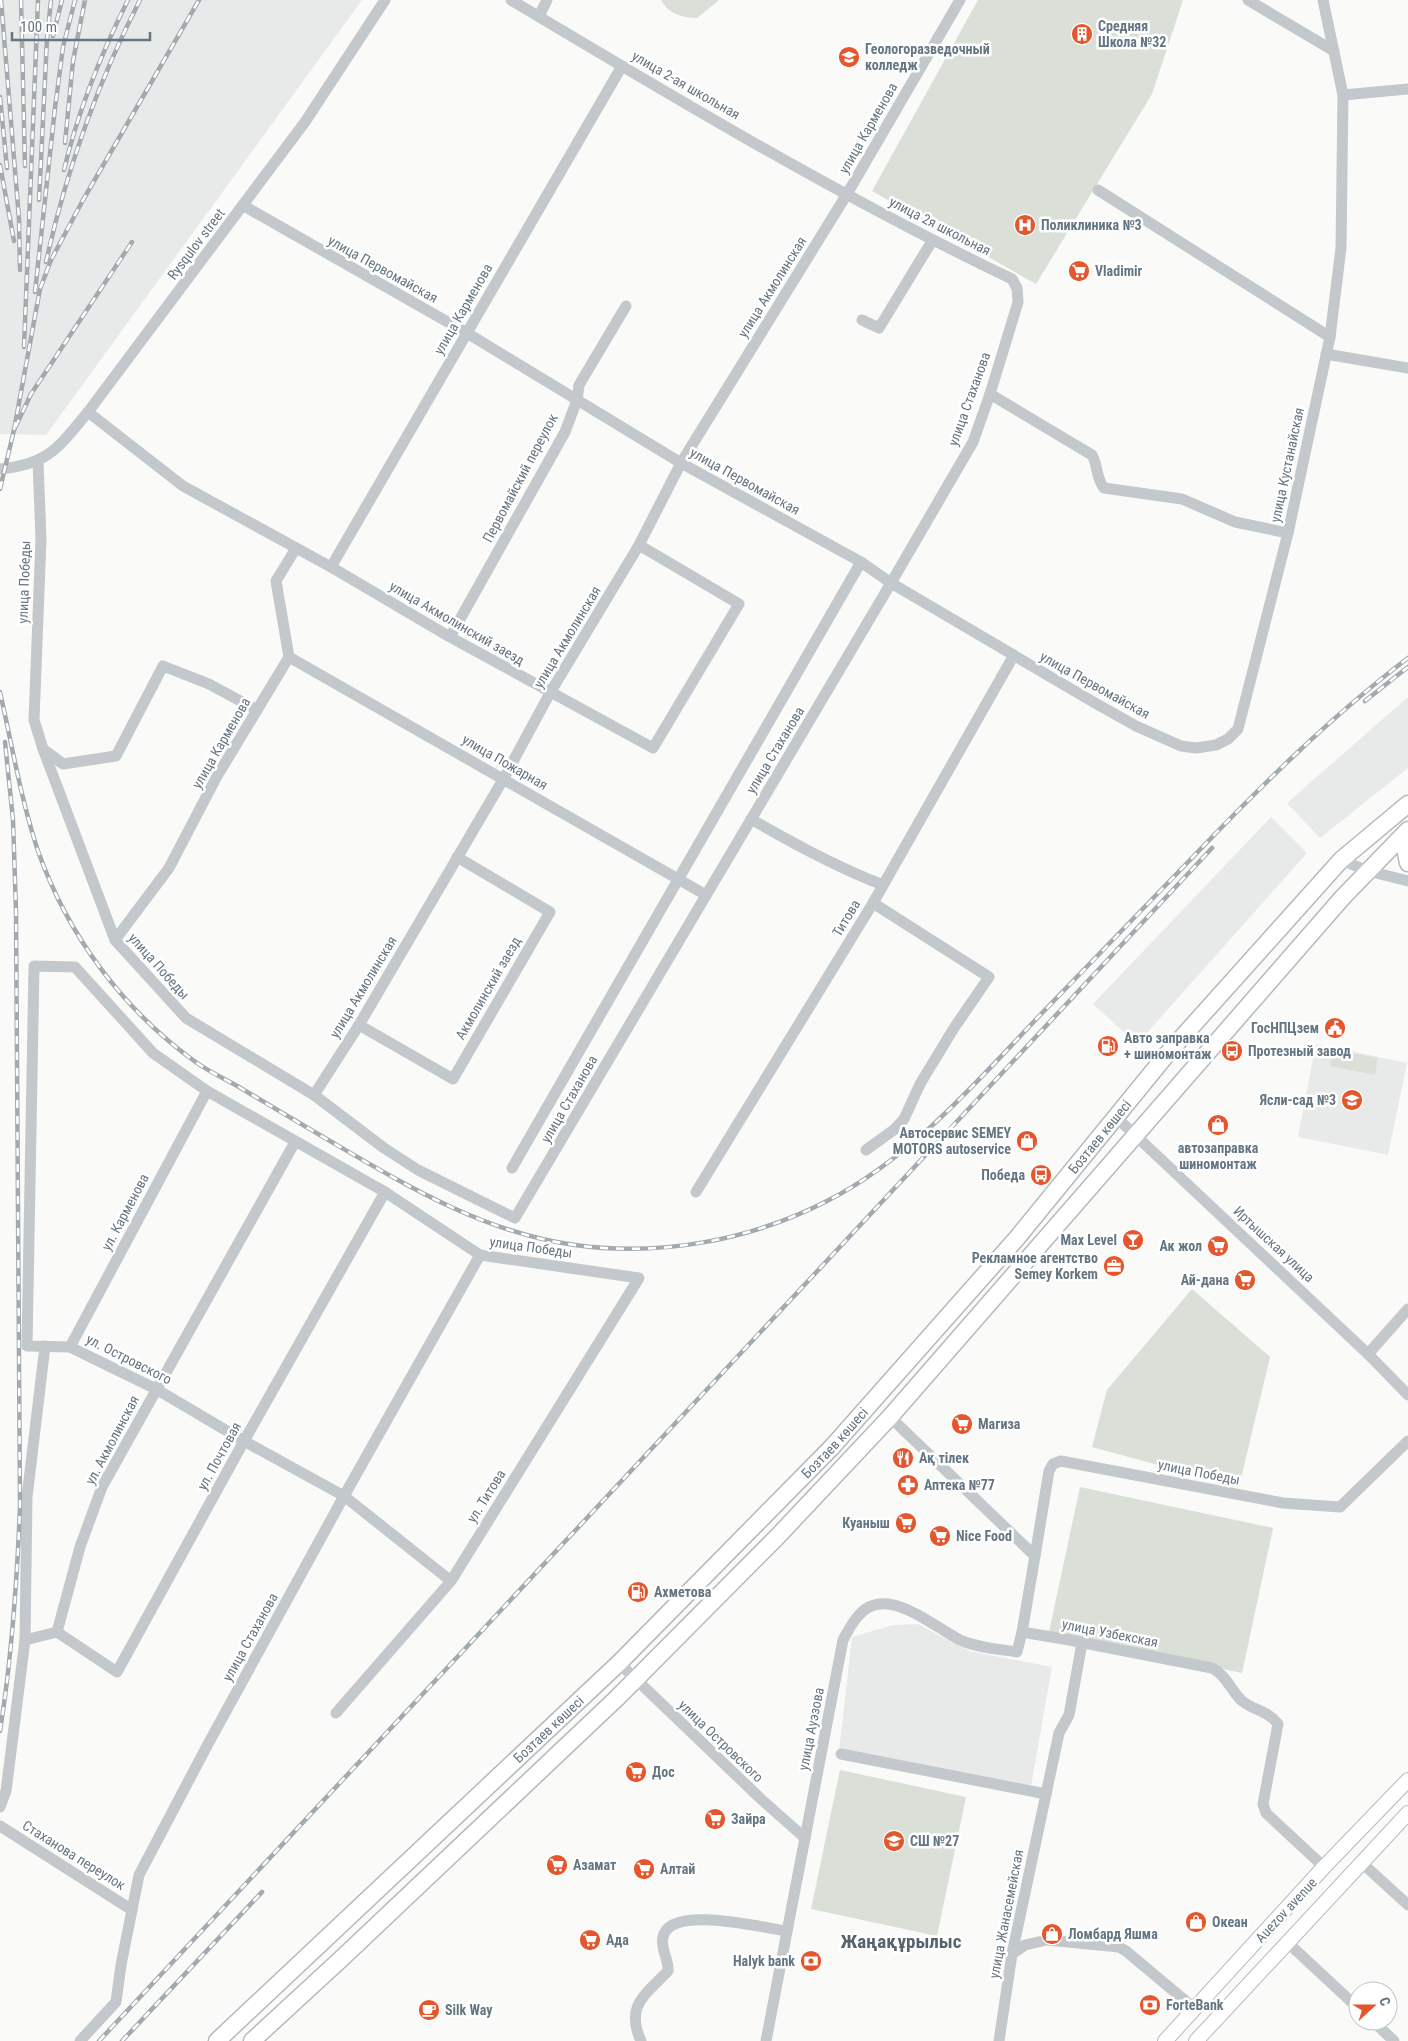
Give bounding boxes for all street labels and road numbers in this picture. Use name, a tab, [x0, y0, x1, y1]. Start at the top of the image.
street label: улица 2-ая школьная	[629, 48, 743, 122]
street label: улица Карменова	[836, 80, 900, 176]
street label: улица 2я школьная	[887, 194, 993, 258]
street label: Rysqulov street	[164, 205, 228, 283]
street label: улица Первомайская	[325, 232, 441, 306]
street label: улица Акмолинская	[735, 234, 809, 340]
street label: улица Карменова	[431, 261, 495, 357]
street label: улица Стаханова	[945, 350, 993, 448]
street label: улица Кустанайская	[1267, 406, 1307, 524]
street label: Первомайский переулок	[479, 411, 561, 545]
street label: улица Первомайская	[687, 444, 803, 518]
street label: улица Победы	[15, 540, 33, 624]
street label: улица Акмолинский заезд	[387, 578, 528, 668]
street label: улица Акмолинская	[530, 583, 604, 691]
street label: улица Первомайская	[1037, 648, 1153, 722]
street label: улица Карменова	[189, 695, 253, 791]
street label: улица Стаханова	[743, 704, 807, 796]
street label: улица Пожарная	[459, 731, 551, 793]
street label: Титова	[829, 897, 863, 939]
street label: улица Победы	[125, 930, 193, 1002]
street label: улица Акмолинская	[326, 933, 400, 1041]
street label: Акмолинский заезд	[452, 933, 524, 1042]
street label: улица Стаханова	[537, 1052, 601, 1146]
street label: Бозтаев көшесі	[1065, 1097, 1134, 1177]
street label: ул. Карменова	[98, 1171, 152, 1253]
street label: Иртышская улица	[1230, 1203, 1318, 1285]
street label: улица Победы	[489, 1233, 573, 1261]
street label: ул. Островского	[84, 1331, 174, 1387]
street label: ул. Акмолинская	[82, 1393, 142, 1487]
street label: Бозтаев көшесі	[798, 1404, 871, 1481]
street label: ул. Почтовая	[194, 1419, 244, 1493]
street label: улица Победы	[1157, 1456, 1241, 1488]
street label: ул. Титова	[463, 1467, 509, 1525]
street label: улица Стаханова	[219, 1590, 281, 1684]
street label: улица Узбекская	[1061, 1616, 1159, 1650]
street label: улица Ауэзова	[795, 1686, 827, 1772]
street label: Бозтаев көшесі	[510, 1693, 587, 1766]
street label: улица Островского	[675, 1697, 767, 1785]
street label: Стаханова переулок	[20, 1817, 128, 1893]
street label: улица Жанасемейская	[986, 1848, 1026, 1980]
street label: Auezov avenue	[1252, 1874, 1320, 1946]

